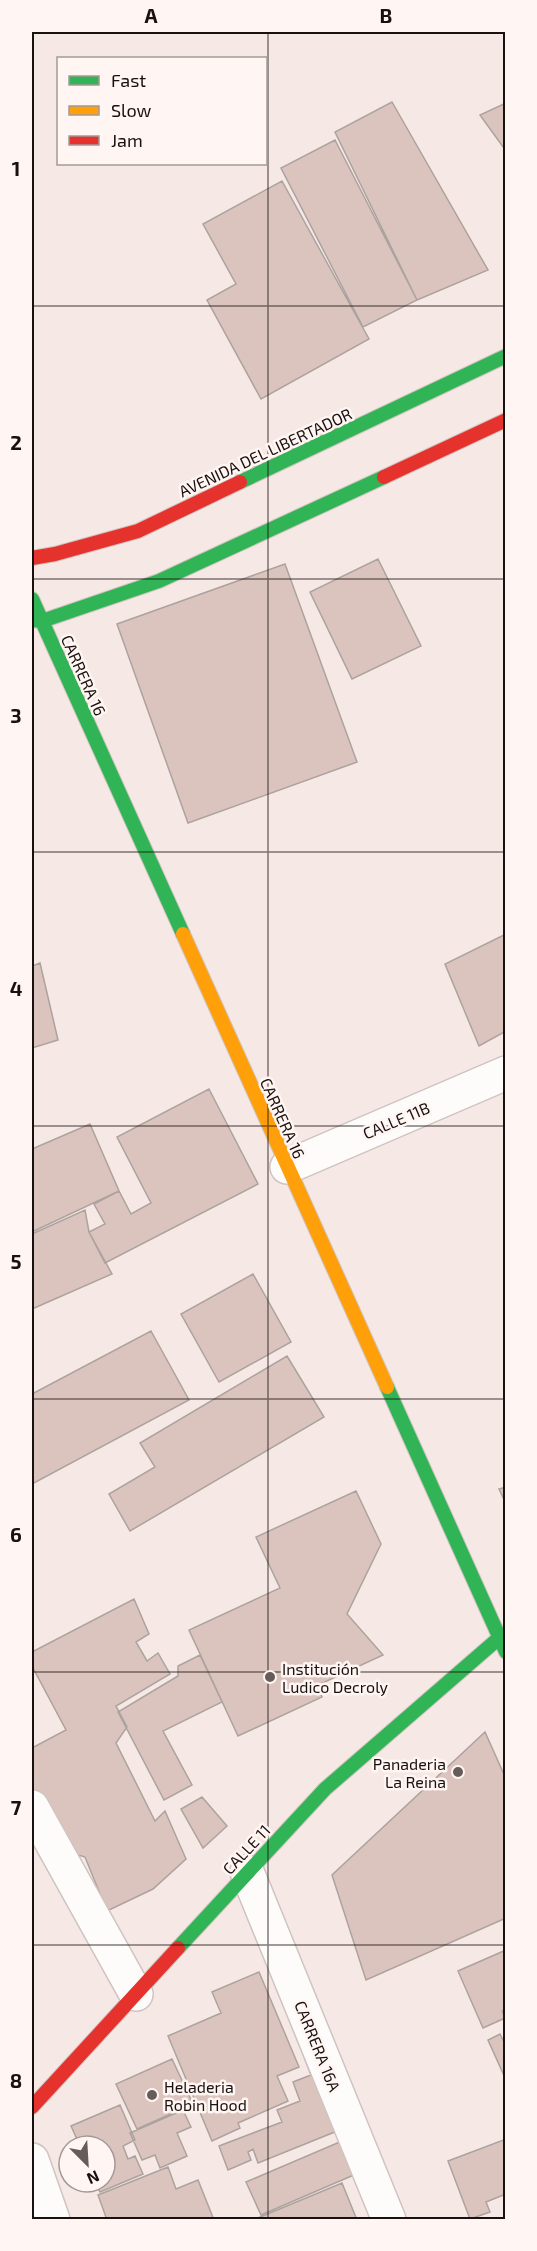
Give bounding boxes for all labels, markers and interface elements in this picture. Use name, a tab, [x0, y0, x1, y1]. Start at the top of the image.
text: A	[144, 3, 158, 27]
text: B	[380, 3, 392, 27]
legend	[57, 57, 267, 165]
text: Fast	[111, 69, 146, 91]
text: Slow	[111, 99, 152, 121]
text: Jam	[111, 129, 143, 151]
text: 1	[12, 156, 20, 180]
street label: AVENIDA DEL LIBERTADOR	[175, 403, 355, 501]
text: 2	[10, 430, 22, 454]
street label: CARRERA 16	[58, 632, 110, 718]
text: 3	[10, 703, 22, 727]
text: 4	[10, 976, 23, 1000]
street label: CARRERA 16	[257, 1075, 309, 1161]
street label: CALLE 11B	[360, 1097, 432, 1143]
text: 5	[10, 1249, 22, 1273]
text: 6	[10, 1522, 22, 1546]
place label: Institución Ludico Decroly	[282, 1659, 389, 1696]
marker: Institución Ludico Decroly	[263, 1670, 277, 1684]
place label: Panaderia La Reina	[373, 1754, 446, 1791]
marker: Panaderia La Reina	[451, 1765, 465, 1779]
text: 7	[11, 1795, 22, 1819]
street label: CALLE 11	[218, 1820, 274, 1878]
street label: CARRERA 16A	[291, 1998, 345, 2094]
text: 8	[10, 2068, 22, 2092]
place label: Heladeria Robin Hood	[164, 2077, 247, 2114]
marker: Heladeria Robin Hood	[145, 2088, 159, 2102]
north arrow	[57, 2134, 117, 2194]
text: N	[84, 2167, 102, 2189]

